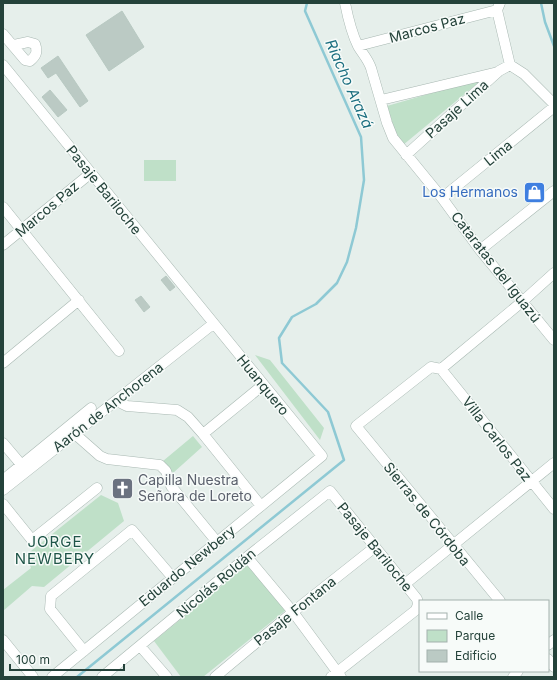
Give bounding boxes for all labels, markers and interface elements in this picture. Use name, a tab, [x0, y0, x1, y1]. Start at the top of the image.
street label: Marcos Paz	[387, 9, 467, 46]
water label: Riacho Arazá	[321, 36, 378, 131]
street label: Pasaje Lima	[422, 76, 492, 141]
street label: Lima	[480, 136, 515, 169]
street label: Pasaje Bariloche	[63, 142, 146, 238]
street label: Marcos Paz	[11, 177, 82, 240]
shop icon: Los Hermanos	[521, 179, 547, 205]
place label: Los Hermanos	[422, 183, 518, 200]
street label: Cataratas del Iguazú	[448, 208, 545, 326]
street label: Huanquero	[234, 351, 293, 419]
street label: Aarón de Anchorena	[49, 358, 166, 455]
street label: Villa Carlos Paz	[459, 393, 536, 484]
street label: Sierras de Córdoba	[380, 458, 474, 569]
place label: Capilla Nuestra Señora de Loreto	[138, 471, 252, 504]
church icon: Capilla Nuestra Señora de Loreto	[110, 475, 136, 501]
street label: Pasaje Bariloche	[334, 499, 417, 595]
street label: Eduardo Newbery	[135, 521, 238, 610]
district label: JORGE NEWBERY	[15, 532, 95, 568]
street label: Nicolás Roldán	[173, 545, 259, 621]
street label: Pasaje Fontana	[250, 572, 339, 649]
legend	[419, 600, 549, 672]
text: Calle	[455, 608, 483, 623]
text: Parque	[455, 628, 495, 643]
scale bar	[10, 646, 124, 672]
text: Edificio	[455, 648, 497, 663]
text: 100 m	[16, 652, 50, 667]

